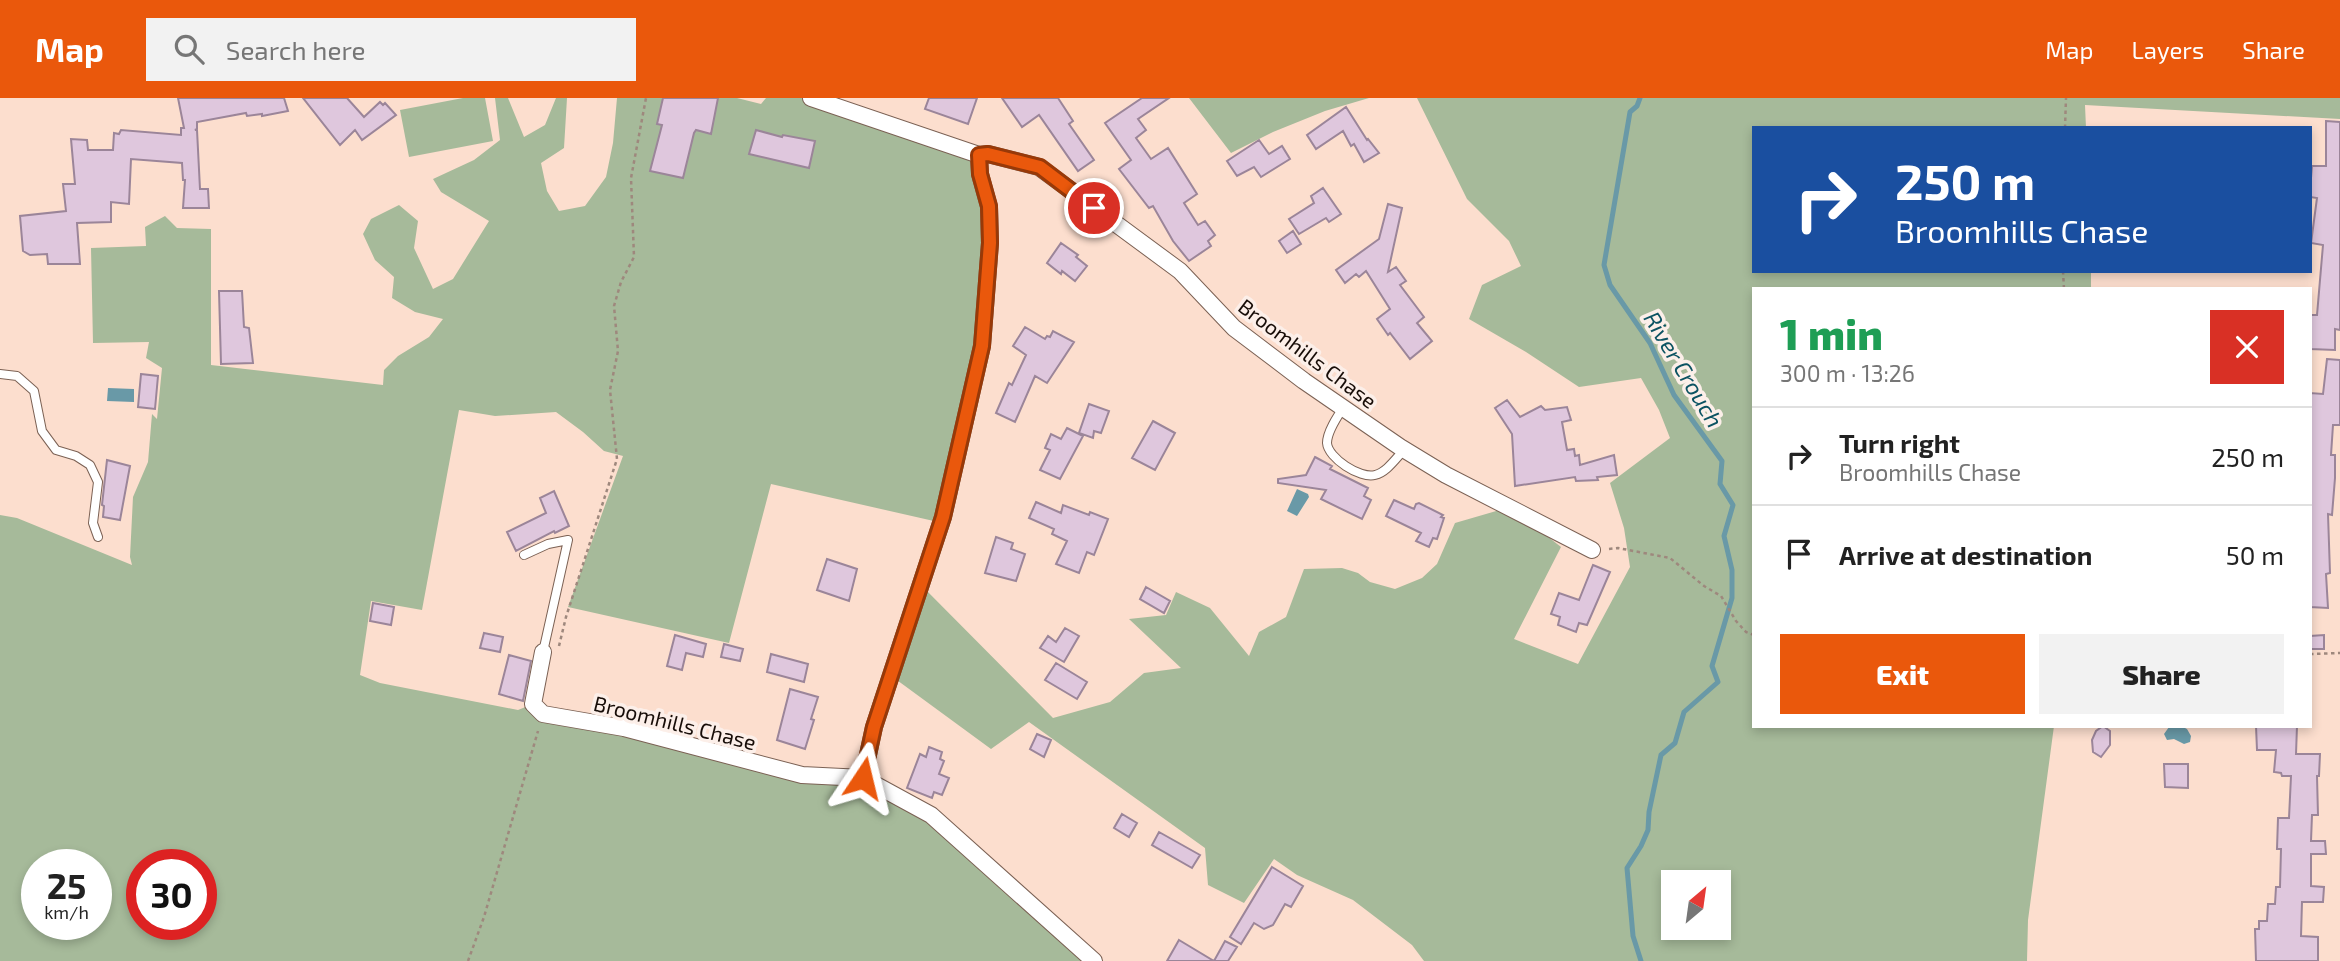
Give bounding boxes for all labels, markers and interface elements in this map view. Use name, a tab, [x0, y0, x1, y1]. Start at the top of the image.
search box	[146, 18, 636, 81]
text: Map	[35, 29, 104, 69]
icon: search	[170, 30, 208, 68]
text: Search here	[226, 34, 365, 65]
text: Map	[2045, 35, 2093, 64]
text: Layers	[2131, 35, 2204, 64]
text: Share	[2242, 35, 2305, 64]
text: 250 m	[1895, 151, 2035, 210]
icon: right	[1780, 154, 1871, 245]
pin	[1064, 178, 1124, 238]
icon: arrive	[1075, 189, 1113, 227]
text: Broomhills Chase	[1895, 211, 2148, 249]
street label: Broomhills Chase	[1234, 293, 1382, 413]
water label: River Crouch	[1638, 306, 1730, 432]
text: 1 min	[1780, 308, 1883, 358]
button: close	[2210, 310, 2284, 384]
text: 300 m · 13:26	[1780, 359, 1915, 387]
text: Turn right	[1839, 427, 1960, 458]
icon: right	[1780, 437, 1818, 475]
text: 250 m	[2211, 441, 2284, 472]
text: Broomhills Chase	[1839, 458, 2021, 486]
icon: arrive	[1780, 535, 1818, 573]
text: Arrive at destination	[1839, 539, 2092, 570]
text: 50 m	[2226, 539, 2284, 570]
button: Exit	[1780, 634, 2025, 714]
button: Share	[2039, 634, 2284, 714]
street label: Broomhills Chase	[591, 690, 759, 754]
position arrow	[826, 741, 900, 815]
speed limit sign: 30	[126, 849, 217, 940]
text: 25	[47, 864, 86, 906]
north arrow	[1661, 870, 1731, 940]
map controls	[1661, 870, 1731, 940]
text: km/h	[44, 901, 89, 923]

